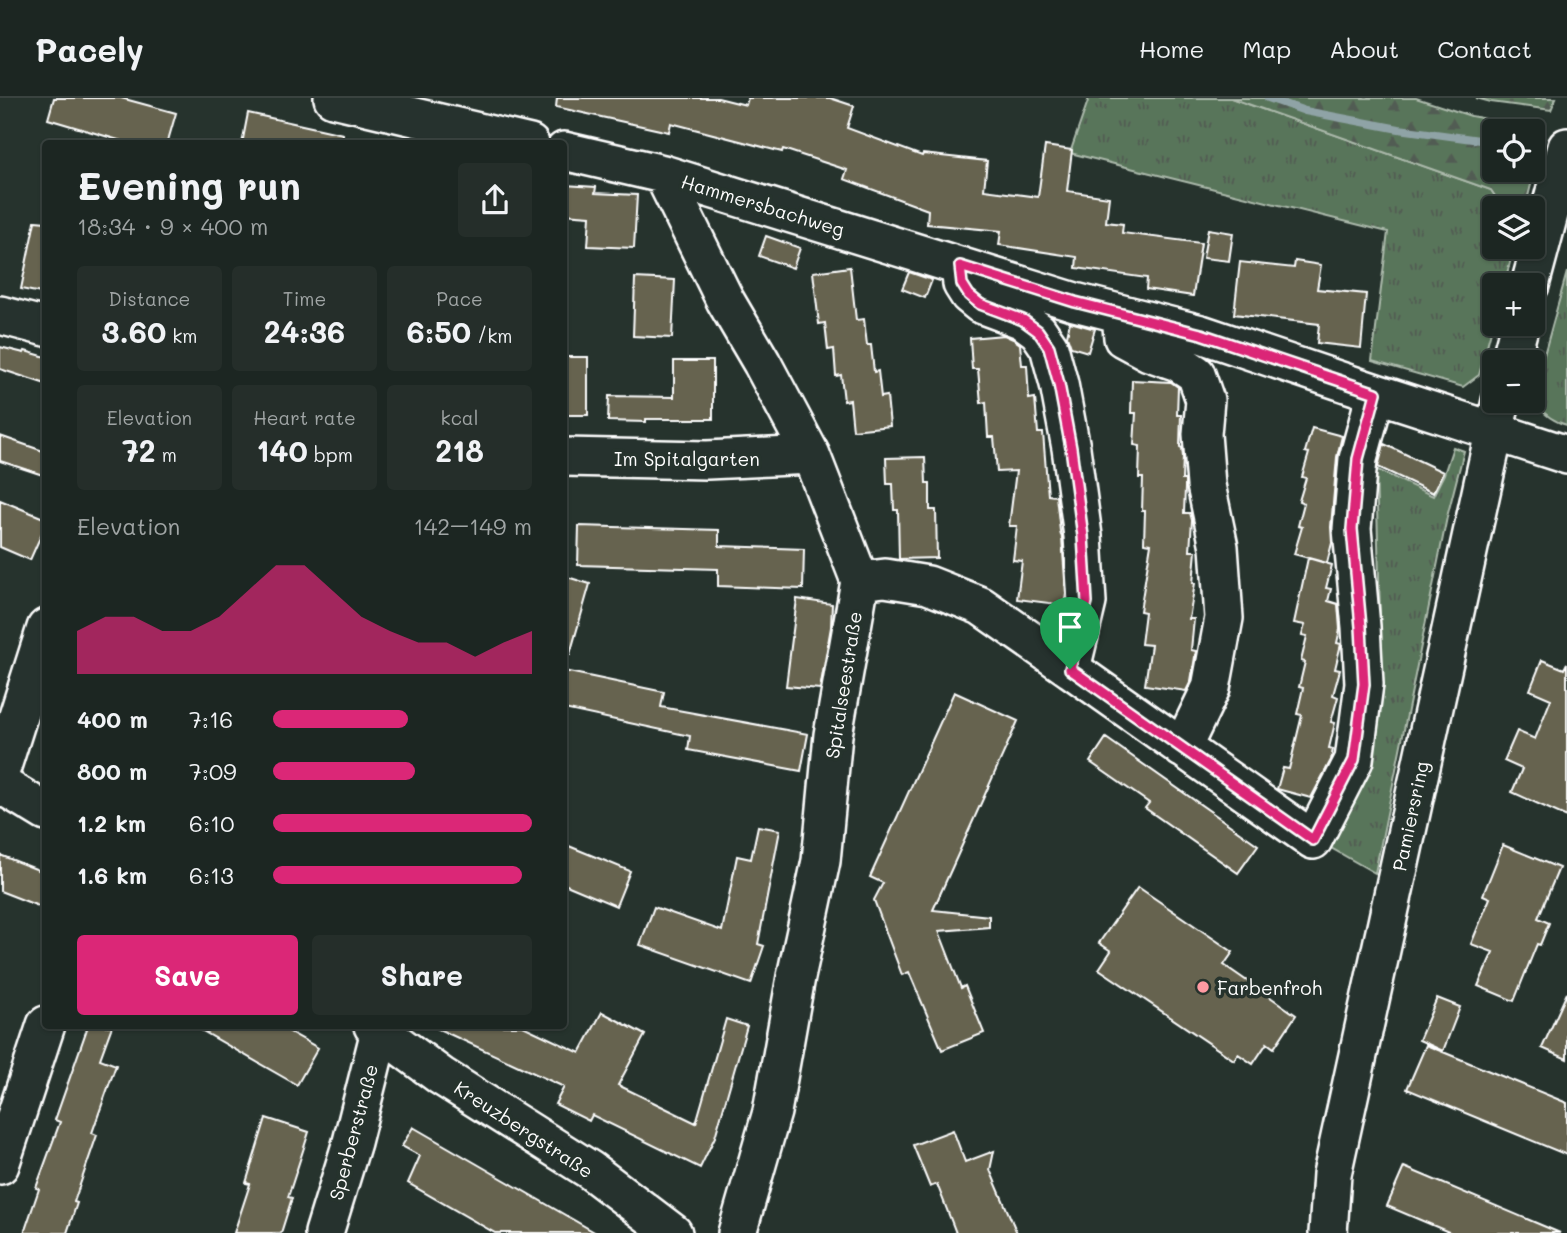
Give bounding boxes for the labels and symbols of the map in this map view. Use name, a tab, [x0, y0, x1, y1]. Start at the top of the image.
street label: Hammersbachweg	[678, 168, 848, 242]
street label: Im Spitalgarten	[614, 446, 760, 471]
pin	[1040, 597, 1100, 669]
street label: Spitalseestraße	[819, 610, 867, 760]
street label: Pamiersring	[1386, 759, 1434, 873]
place label: Farbenfroh	[1217, 975, 1322, 1000]
marker: Farbenfroh	[1195, 979, 1211, 995]
street label: Sperberstraße	[323, 1061, 383, 1203]
street label: Kreuzbergstraße	[450, 1075, 598, 1183]

